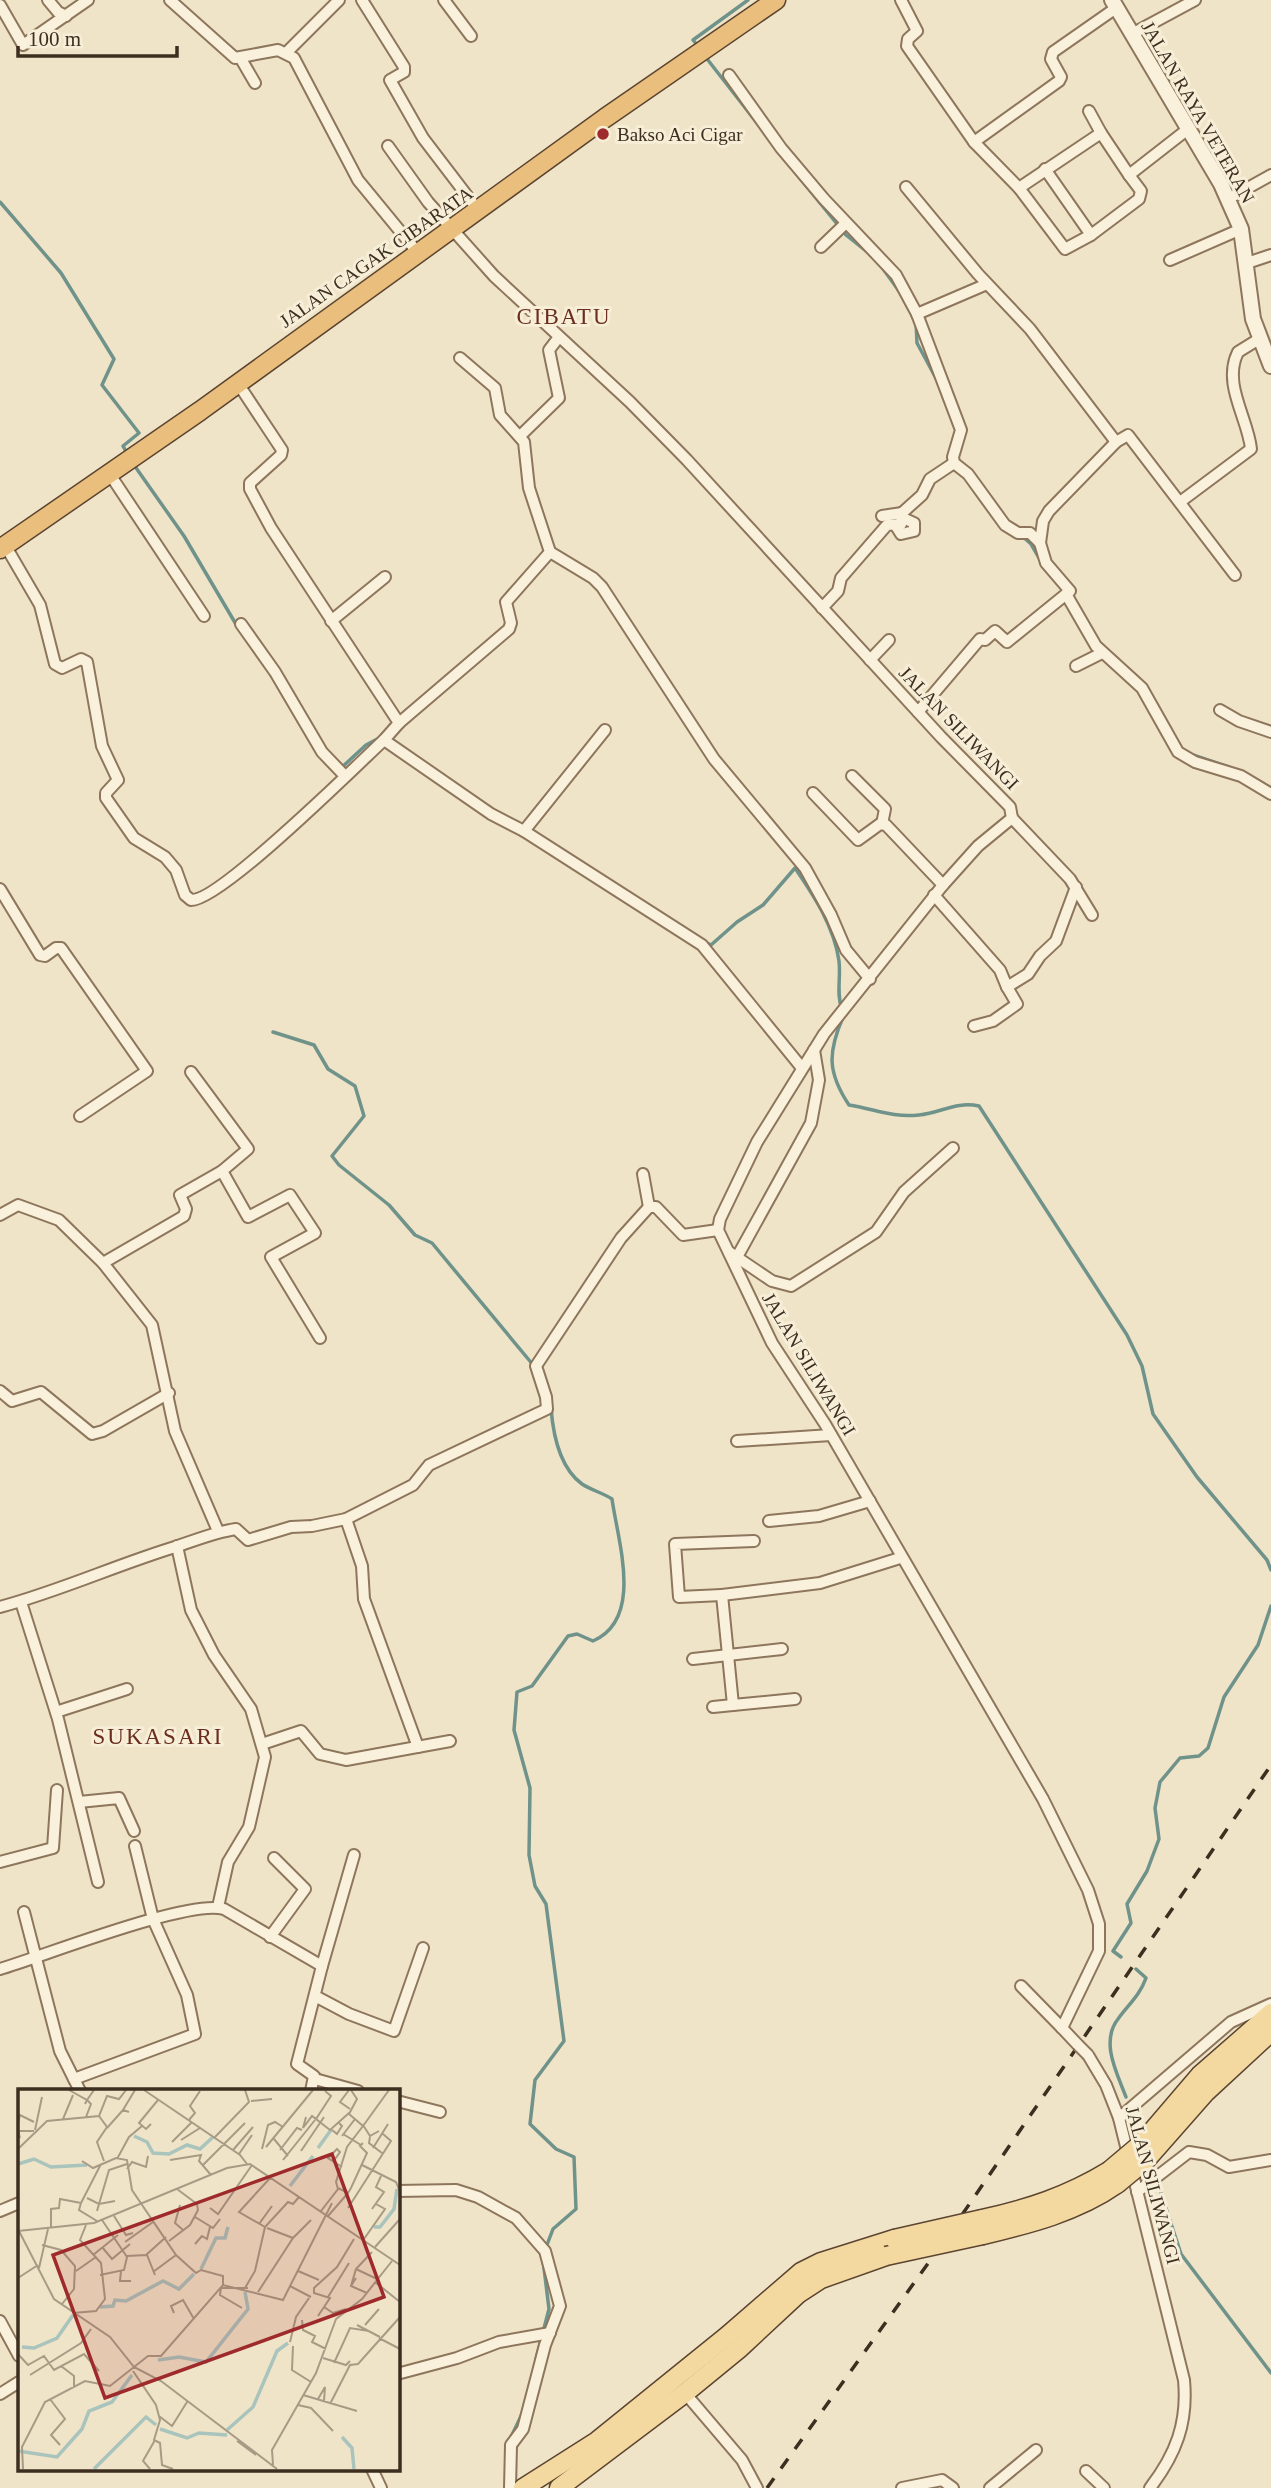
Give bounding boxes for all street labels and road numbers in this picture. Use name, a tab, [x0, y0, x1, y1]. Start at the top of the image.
street label: JALAN RAYA VETERAN	[1137, 17, 1259, 207]
street label: JALAN CAGAK CIBARATA	[275, 182, 477, 332]
street label: JALAN SILIWANGI	[895, 662, 1023, 794]
street label: JALAN SILIWANGI	[758, 1289, 860, 1439]
street label: JALAN SILIWANGI	[1122, 2104, 1184, 2266]

